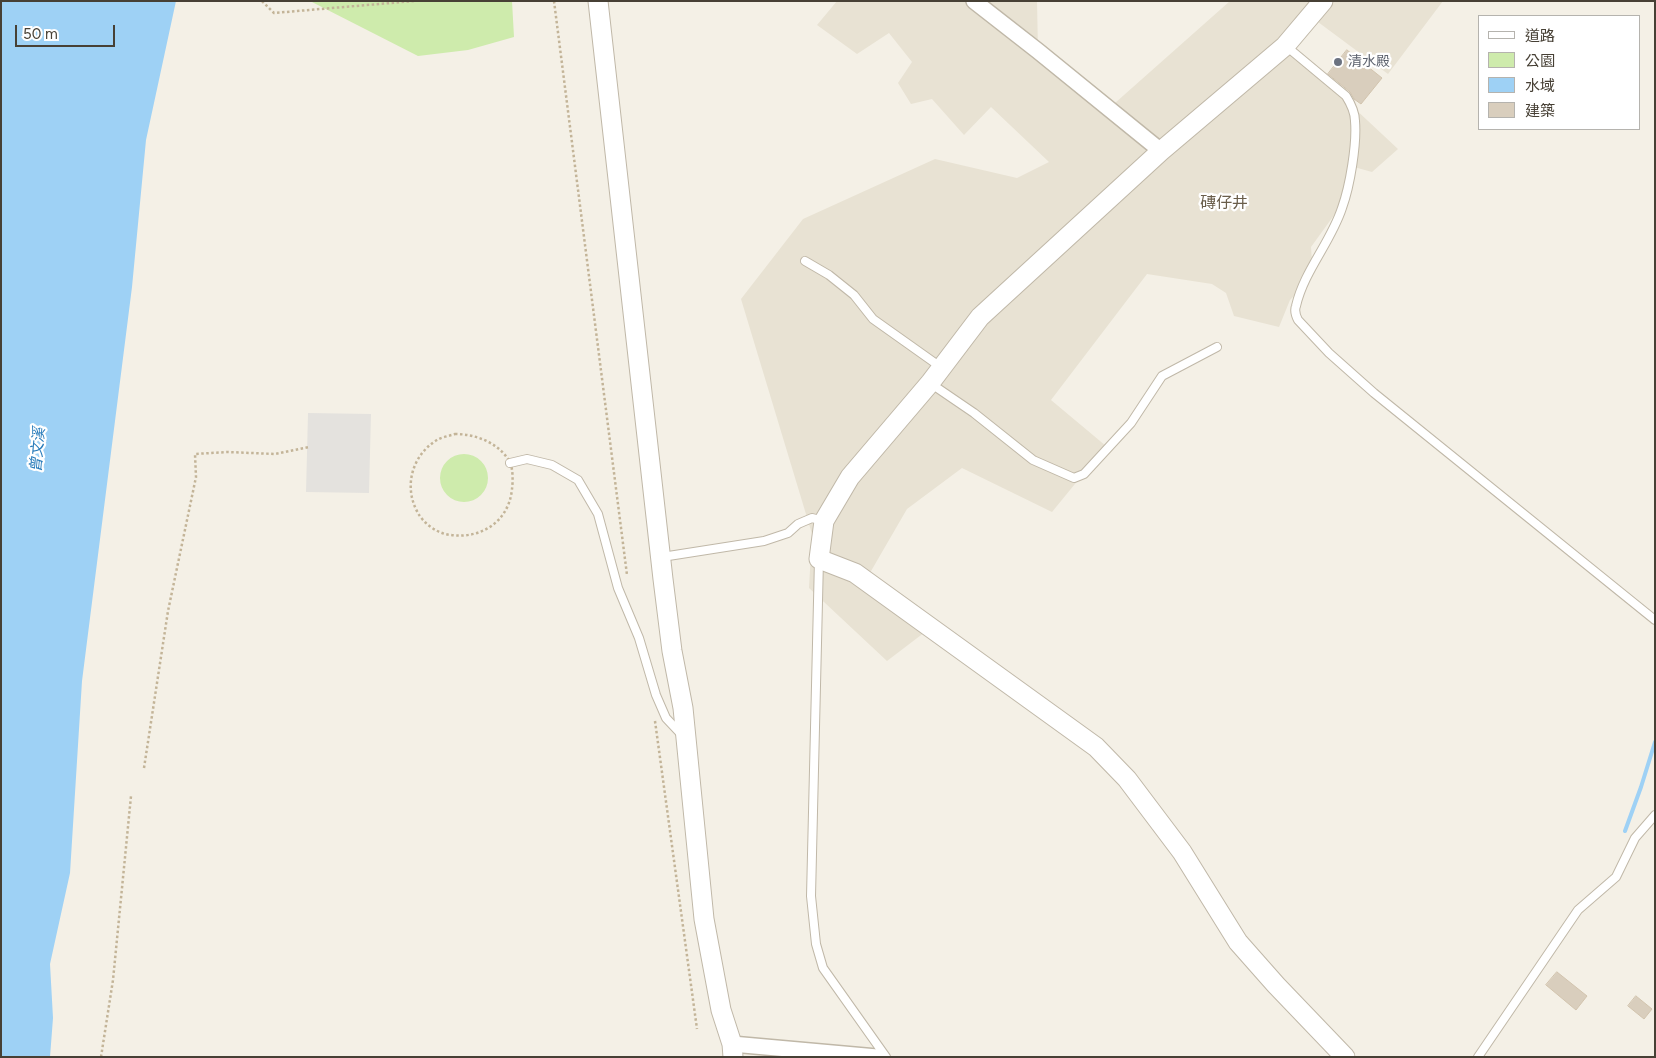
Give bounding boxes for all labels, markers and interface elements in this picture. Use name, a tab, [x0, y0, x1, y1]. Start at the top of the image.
scale bar	[18, 15, 118, 47]
legend	[1478, 15, 1641, 130]
text: 50 m	[23, 25, 58, 43]
text: 道路	[1525, 27, 1555, 45]
text: 公園	[1525, 52, 1555, 70]
place label: 清水殿	[1348, 54, 1390, 70]
marker: 清水殿	[1332, 56, 1344, 68]
text: 水域	[1525, 77, 1555, 95]
text: 建築	[1525, 102, 1555, 120]
district label: 磚仔井	[1200, 193, 1248, 213]
water label: 曾文溪	[27, 427, 49, 473]

